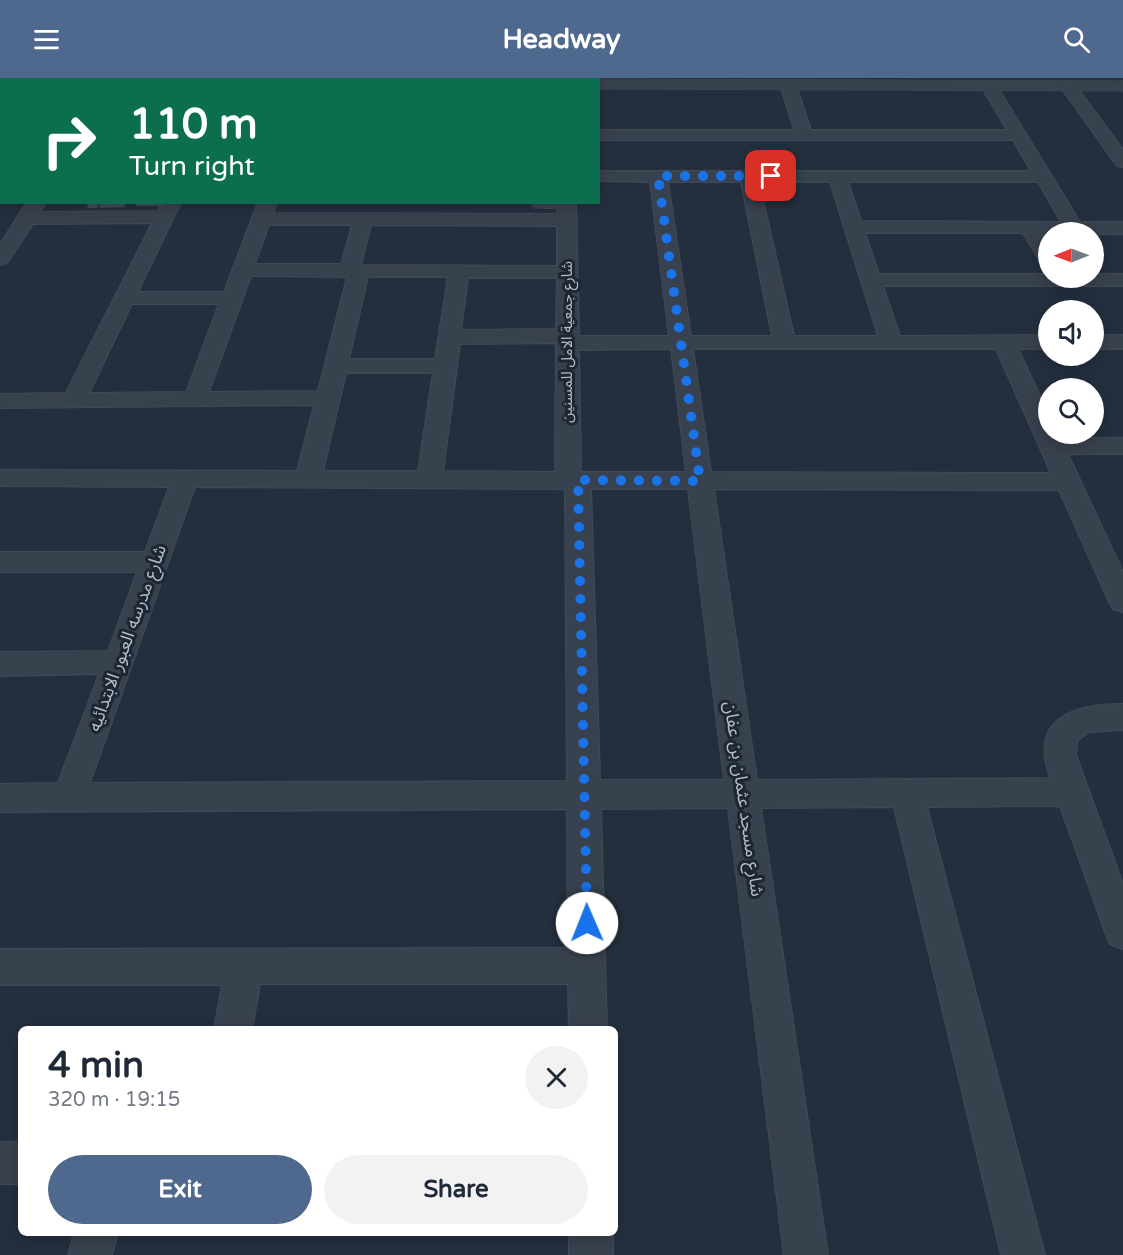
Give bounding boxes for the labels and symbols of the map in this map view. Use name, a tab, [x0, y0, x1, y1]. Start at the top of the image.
pin	[745, 150, 796, 201]
north arrow	[1038, 222, 1104, 288]
street label: شارع جمعية الامل للمسنين	[558, 261, 579, 423]
street label: شارع مدرسه العبور الابتدائيه	[83, 542, 174, 735]
street label: شارع مسجد عثمان بن عفان	[716, 700, 769, 898]
position arrow	[555, 891, 619, 955]

